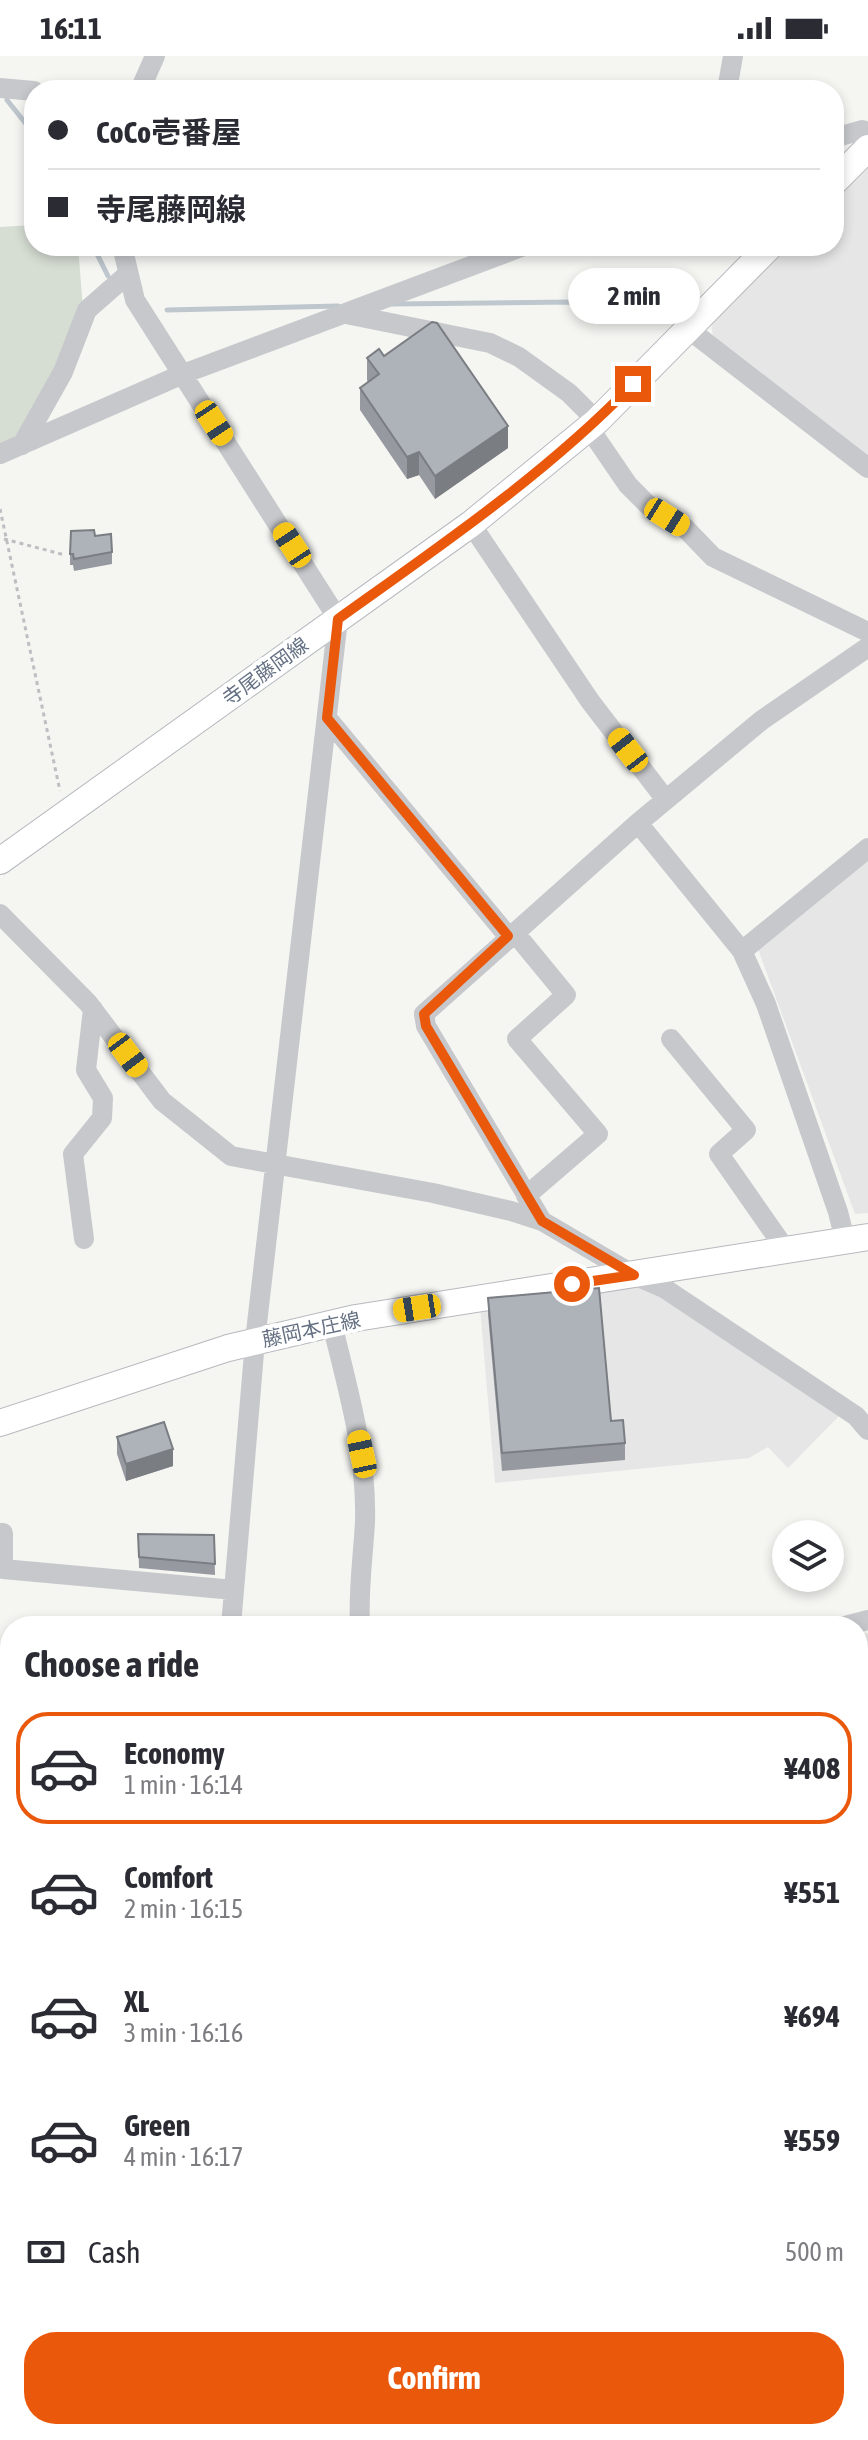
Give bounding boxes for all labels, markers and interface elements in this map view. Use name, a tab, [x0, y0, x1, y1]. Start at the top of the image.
text: 16:11	[40, 11, 102, 45]
text: CoCo壱番屋	[96, 115, 241, 149]
text: 寺尾藤岡線	[96, 192, 246, 226]
callout: 2 min	[567, 268, 699, 324]
text: 2 min	[607, 281, 661, 311]
route end	[615, 366, 651, 402]
car	[191, 396, 237, 450]
car	[640, 494, 694, 540]
car	[269, 518, 315, 572]
street label: 寺尾藤岡線	[218, 632, 312, 710]
car	[604, 724, 652, 776]
car	[104, 1029, 152, 1081]
route start	[554, 1266, 590, 1302]
car	[391, 1292, 443, 1324]
street label: 藤岡本庄線	[260, 1307, 362, 1351]
car	[345, 1428, 379, 1480]
map controls	[772, 1520, 844, 1592]
button: layers	[772, 1520, 844, 1592]
text: Choose a ride	[24, 1643, 199, 1685]
icon: car	[28, 1732, 100, 1804]
text: Economy	[124, 1736, 225, 1770]
text: ¥408	[784, 1751, 840, 1785]
text: 1 min · 16:14	[124, 1770, 243, 1800]
icon: car	[28, 1856, 100, 1928]
text: Comfort	[124, 1860, 213, 1894]
text: ¥551	[784, 1875, 840, 1909]
text: 2 min · 16:15	[124, 1894, 243, 1924]
icon: car	[28, 1980, 100, 2052]
text: XL	[124, 1984, 149, 2018]
text: ¥694	[784, 1999, 840, 2033]
text: 3 min · 16:16	[124, 2018, 243, 2048]
icon: car	[28, 2104, 100, 2176]
text: Green	[124, 2108, 190, 2142]
text: ¥559	[784, 2123, 840, 2157]
text: 4 min · 16:17	[124, 2142, 243, 2172]
icon: cash	[24, 2230, 68, 2274]
text: Cash	[88, 2235, 141, 2269]
text: 500 m	[785, 2237, 844, 2267]
button: Confirm	[24, 2332, 844, 2424]

